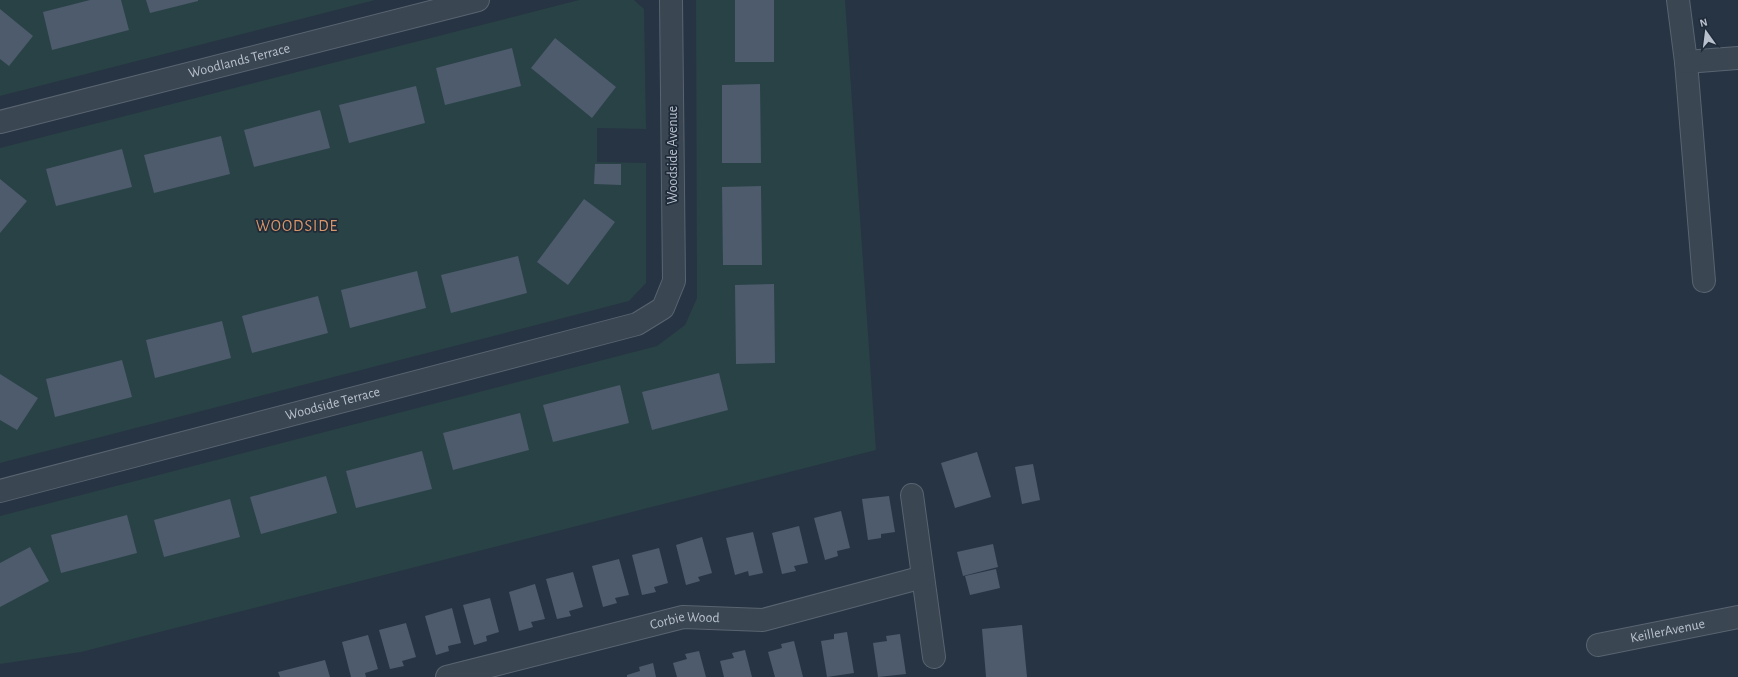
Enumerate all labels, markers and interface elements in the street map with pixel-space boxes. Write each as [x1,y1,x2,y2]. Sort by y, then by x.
north arrow [1686,12,1726,52]
text: N [1699,17,1709,29]
street label: Woodlands Terrace [187,41,292,81]
street label: Woodside Avenue [666,106,680,204]
district label: WOODSIDE [256,218,338,234]
street label: Woodside Terrace [284,385,382,423]
street label: Corbie Wood [649,610,720,632]
street label: KeillerAvenue [1629,617,1706,645]

